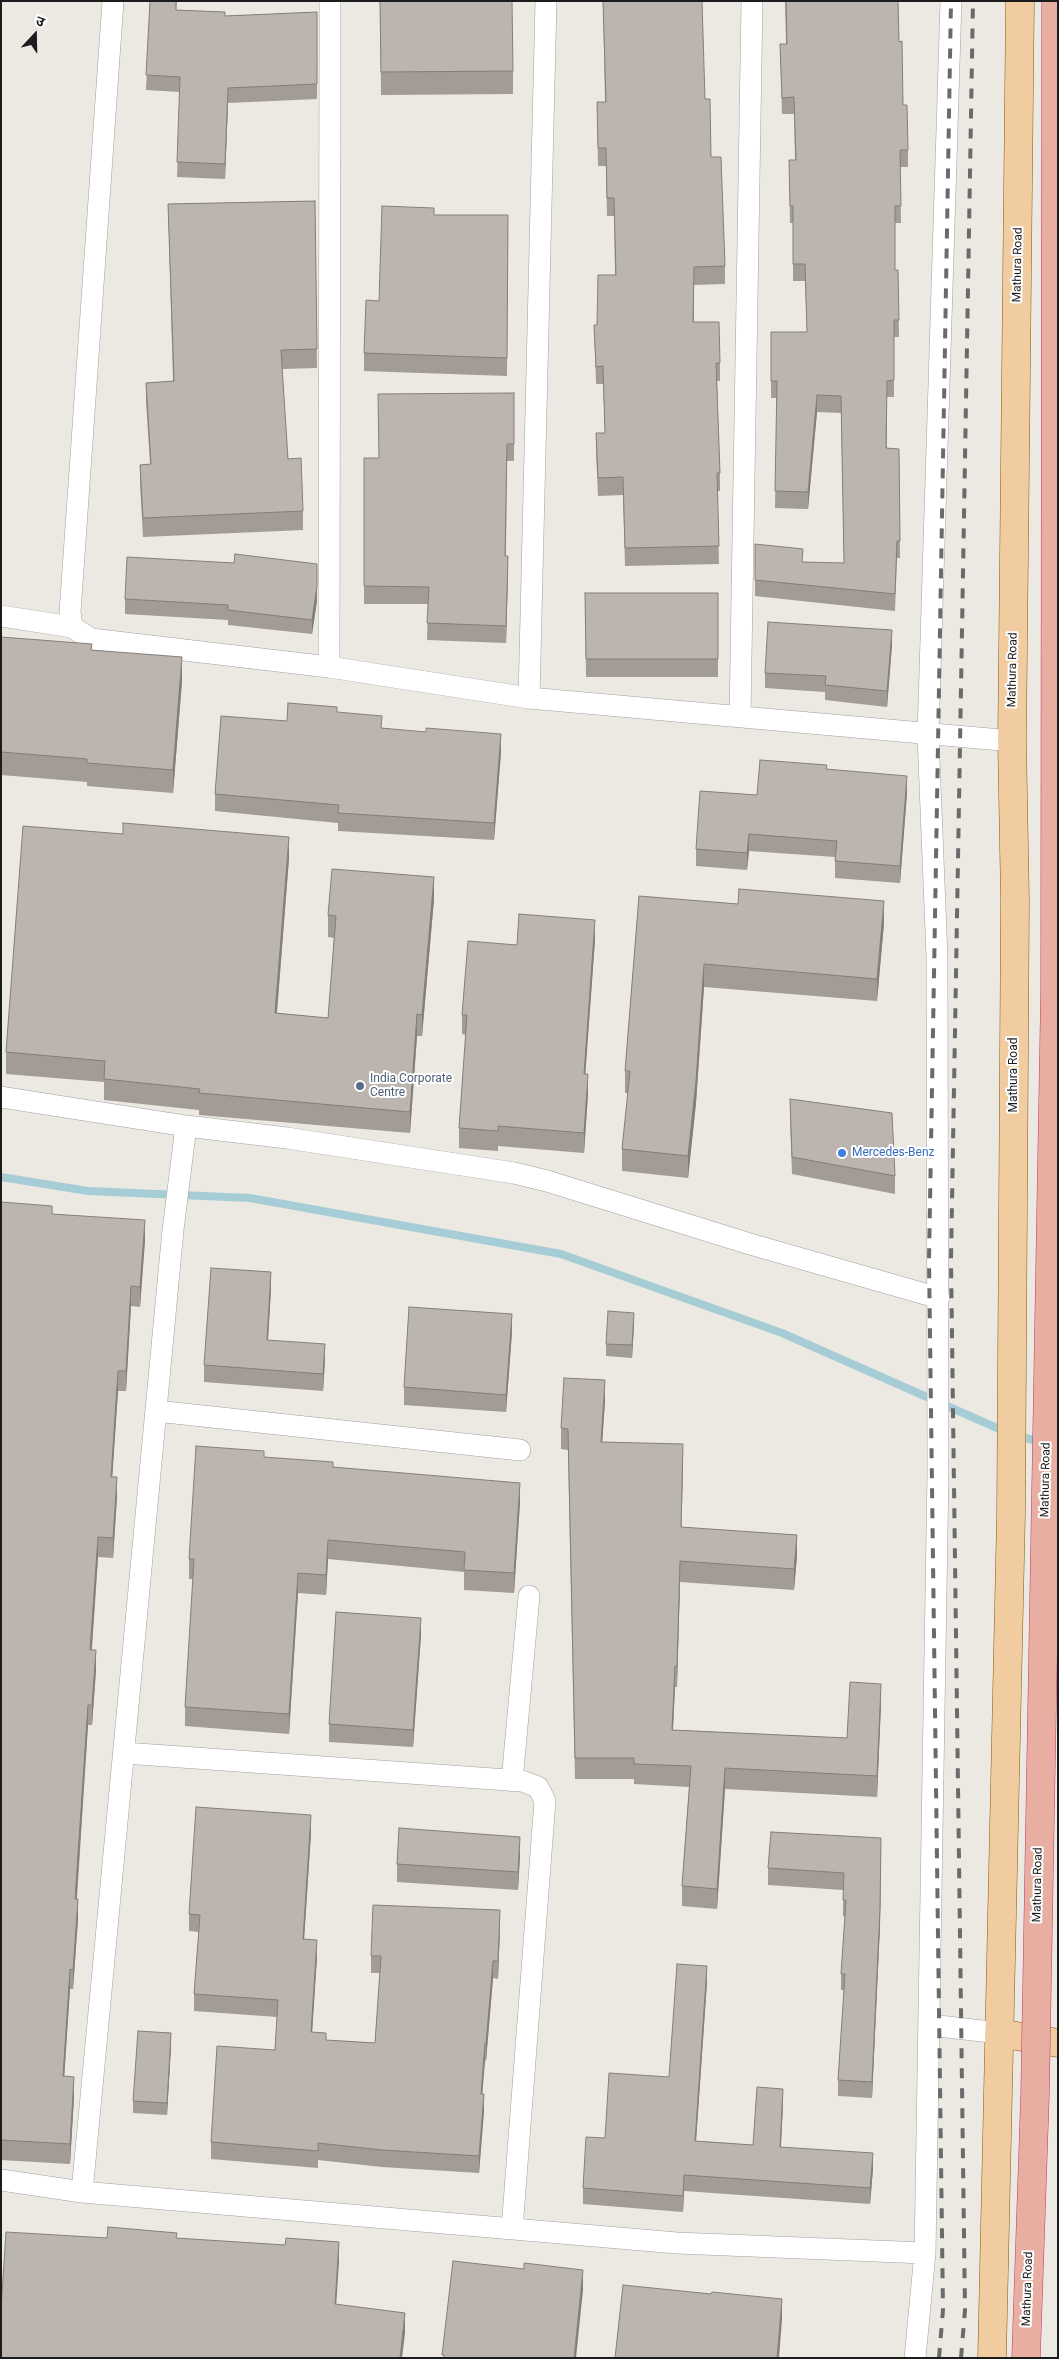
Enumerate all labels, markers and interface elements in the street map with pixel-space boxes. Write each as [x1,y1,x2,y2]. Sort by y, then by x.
north arrow [10,10,60,60]
text: उ [34,12,47,30]
street label: Mathura Road [1010,227,1026,303]
street label: Mathura Road [1005,632,1021,708]
street label: Mathura Road [1007,1037,1021,1113]
place label: India Corporate Centre [370,1072,452,1100]
marker: India Corporate Centre [354,1080,366,1092]
place label: Mercedes-Benz [852,1146,934,1160]
marker: Mercedes-Benz [836,1147,848,1159]
street label: Mathura Road [1038,1442,1054,1518]
street label: Mathura Road [1030,1847,1046,1923]
street label: Mathura Road [1019,2251,1037,2327]

